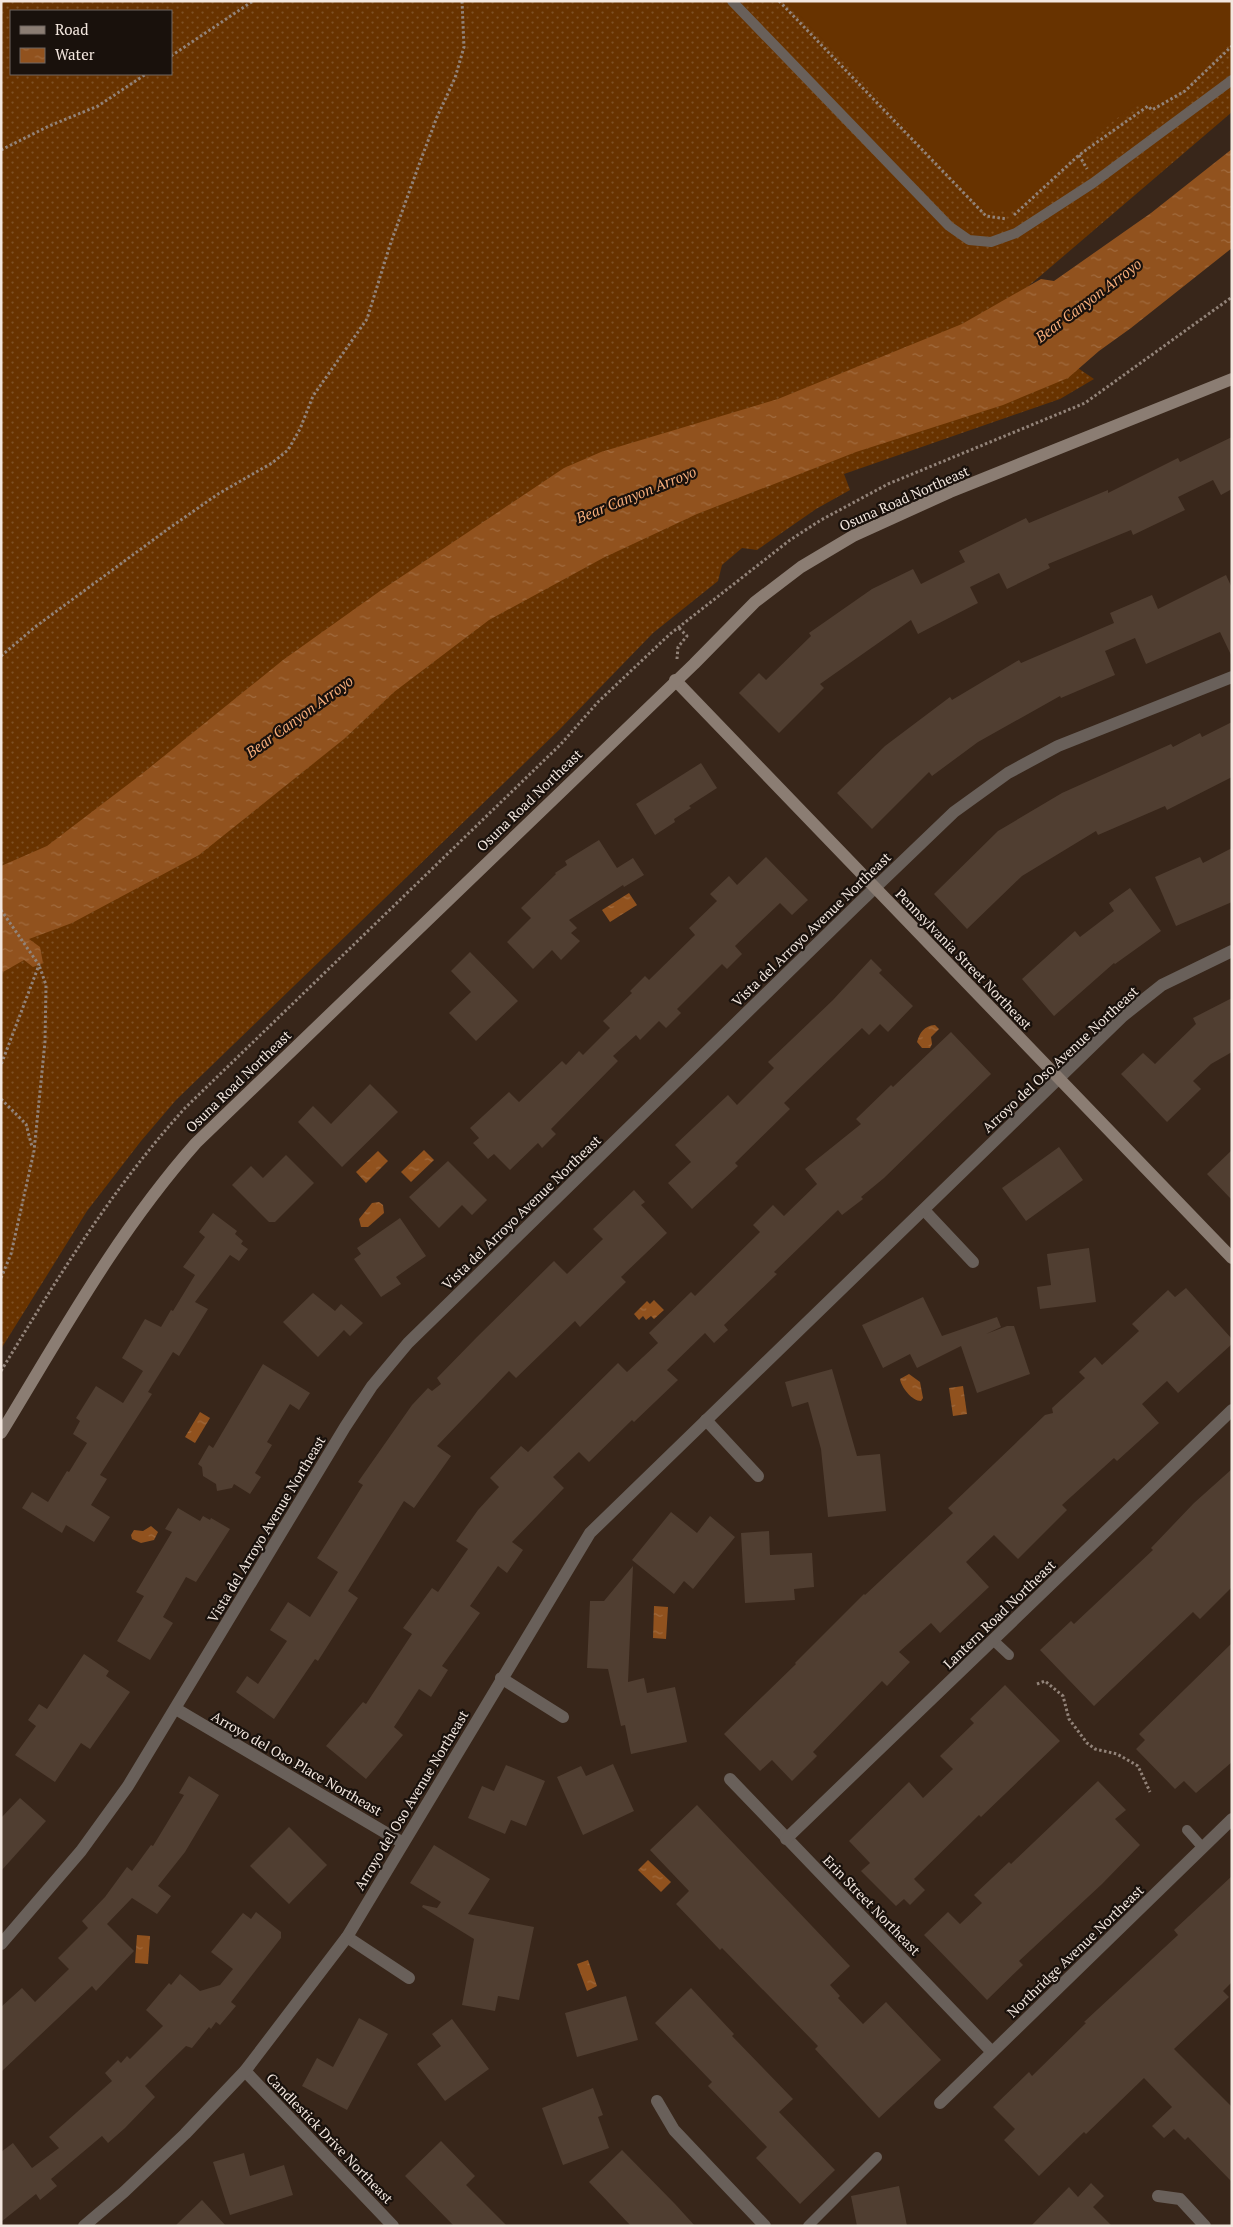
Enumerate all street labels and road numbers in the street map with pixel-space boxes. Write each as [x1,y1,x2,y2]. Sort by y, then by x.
street label: Osuna Road Northeast [836,461,973,535]
street label: Osuna Road Northeast [472,744,587,855]
street label: Vista del Arroyo Avenue Northeast [727,847,895,1010]
street label: Pennsylvania Street Northeast [892,884,1037,1034]
street label: Arroyo del Oso Avenue Northeast [978,981,1143,1136]
street label: Osuna Road Northeast [181,1025,296,1136]
street label: Vista del Arroyo Avenue Northeast [437,1130,605,1293]
street label: Vista del Arroyo Avenue Northeast [203,1431,330,1626]
street label: Lantern Road Northeast [939,1555,1060,1673]
street label: Arroyo del Oso Place Northeast [208,1706,387,1820]
street label: Arroyo del Oso Avenue Northeast [350,1706,473,1894]
street label: Erin Street Northeast [819,1851,925,1960]
street label: Northridge Avenue Northeast [1003,1880,1148,2021]
street label: Candlestick Drive Northeast [262,2068,398,2208]

